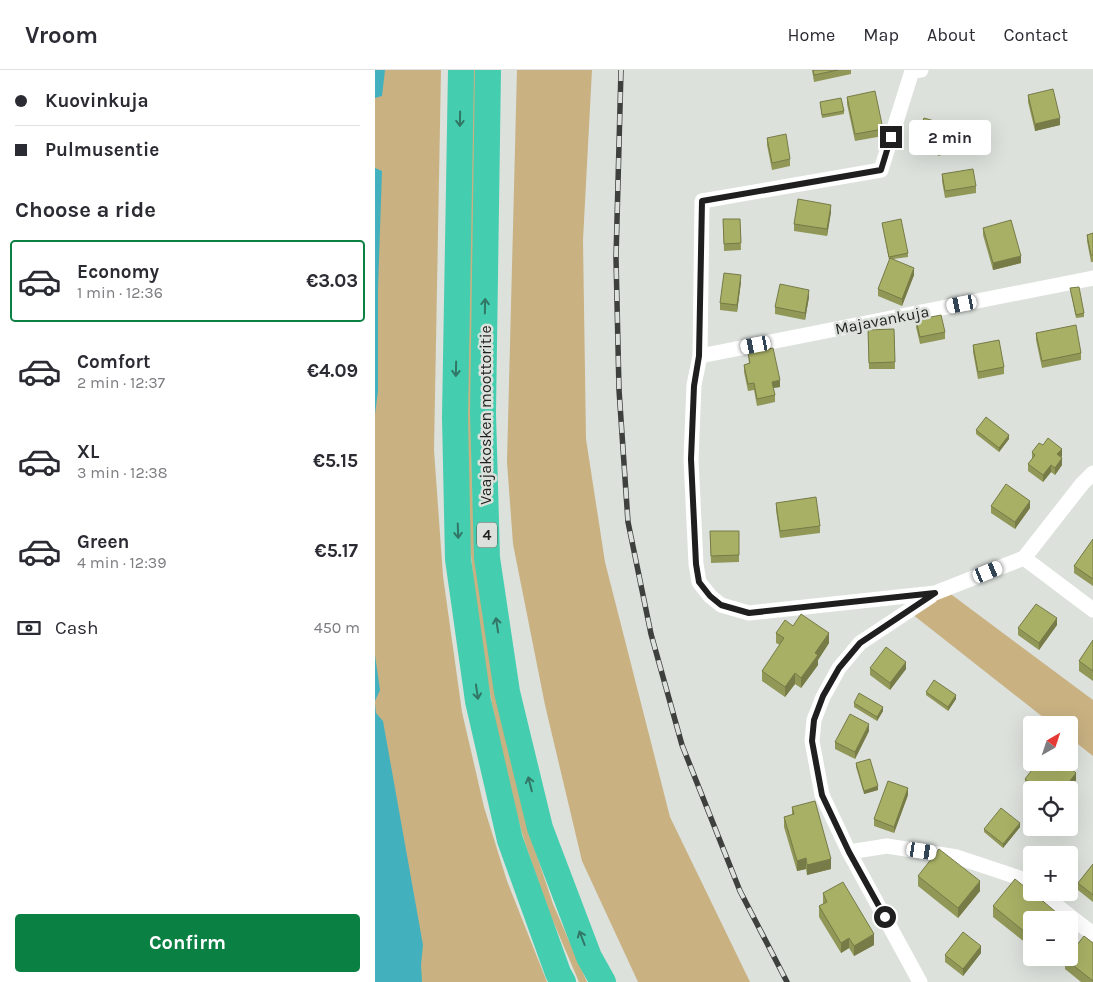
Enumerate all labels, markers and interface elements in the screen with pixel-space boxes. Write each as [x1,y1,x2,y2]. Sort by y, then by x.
text: Vroom [25,21,98,49]
text: Home [787,24,835,46]
text: Map [863,24,899,46]
text: About [927,24,976,46]
text: Contact [1004,24,1068,46]
text: Kuovinkuja [45,90,149,112]
one-way arrow [455,110,465,126]
callout: 2 min [909,120,991,154]
route end [880,126,902,148]
text: 2 min [928,128,972,147]
text: Pulmusentie [45,139,159,161]
text: Choose a ride [15,197,156,223]
icon: car [17,259,62,304]
text: Economy [77,261,159,283]
text: €3.03 [306,270,358,292]
text: 1 min · 12:36 [77,283,163,302]
car [945,294,978,314]
one-way arrow [480,298,490,314]
street label: Majavankuja [833,302,931,338]
street label: Vaajakosken moottoritie [476,325,495,505]
car [739,335,772,355]
icon: car [17,349,62,394]
text: Comfort [77,351,151,373]
text: €4.09 [307,360,358,382]
one-way arrow [451,360,460,376]
text: 2 min · 12:37 [77,373,165,392]
icon: car [17,439,62,484]
text: XL [77,441,99,463]
text: €5.15 [313,450,358,472]
text: 3 min · 12:38 [77,463,168,482]
road number: 4 [477,522,497,548]
one-way arrow [453,523,462,539]
icon: car [17,529,62,574]
text: Green [77,531,129,553]
text: €5.17 [315,540,358,562]
text: 4 min · 12:39 [77,553,167,572]
car [971,559,1004,585]
icon: cash [15,614,43,642]
text: Cash [55,617,99,639]
text: 450 m [314,618,360,637]
one-way arrow [492,618,502,634]
one-way arrow [472,684,482,700]
north arrow [1023,716,1077,771]
map controls [1023,716,1078,966]
one-way arrow [525,777,534,793]
button: locate [1023,781,1078,836]
car [906,841,937,861]
button: + [1023,846,1078,901]
route start [874,906,896,928]
button: − [1023,911,1078,966]
button: Confirm [15,914,360,972]
one-way arrow [577,931,586,946]

